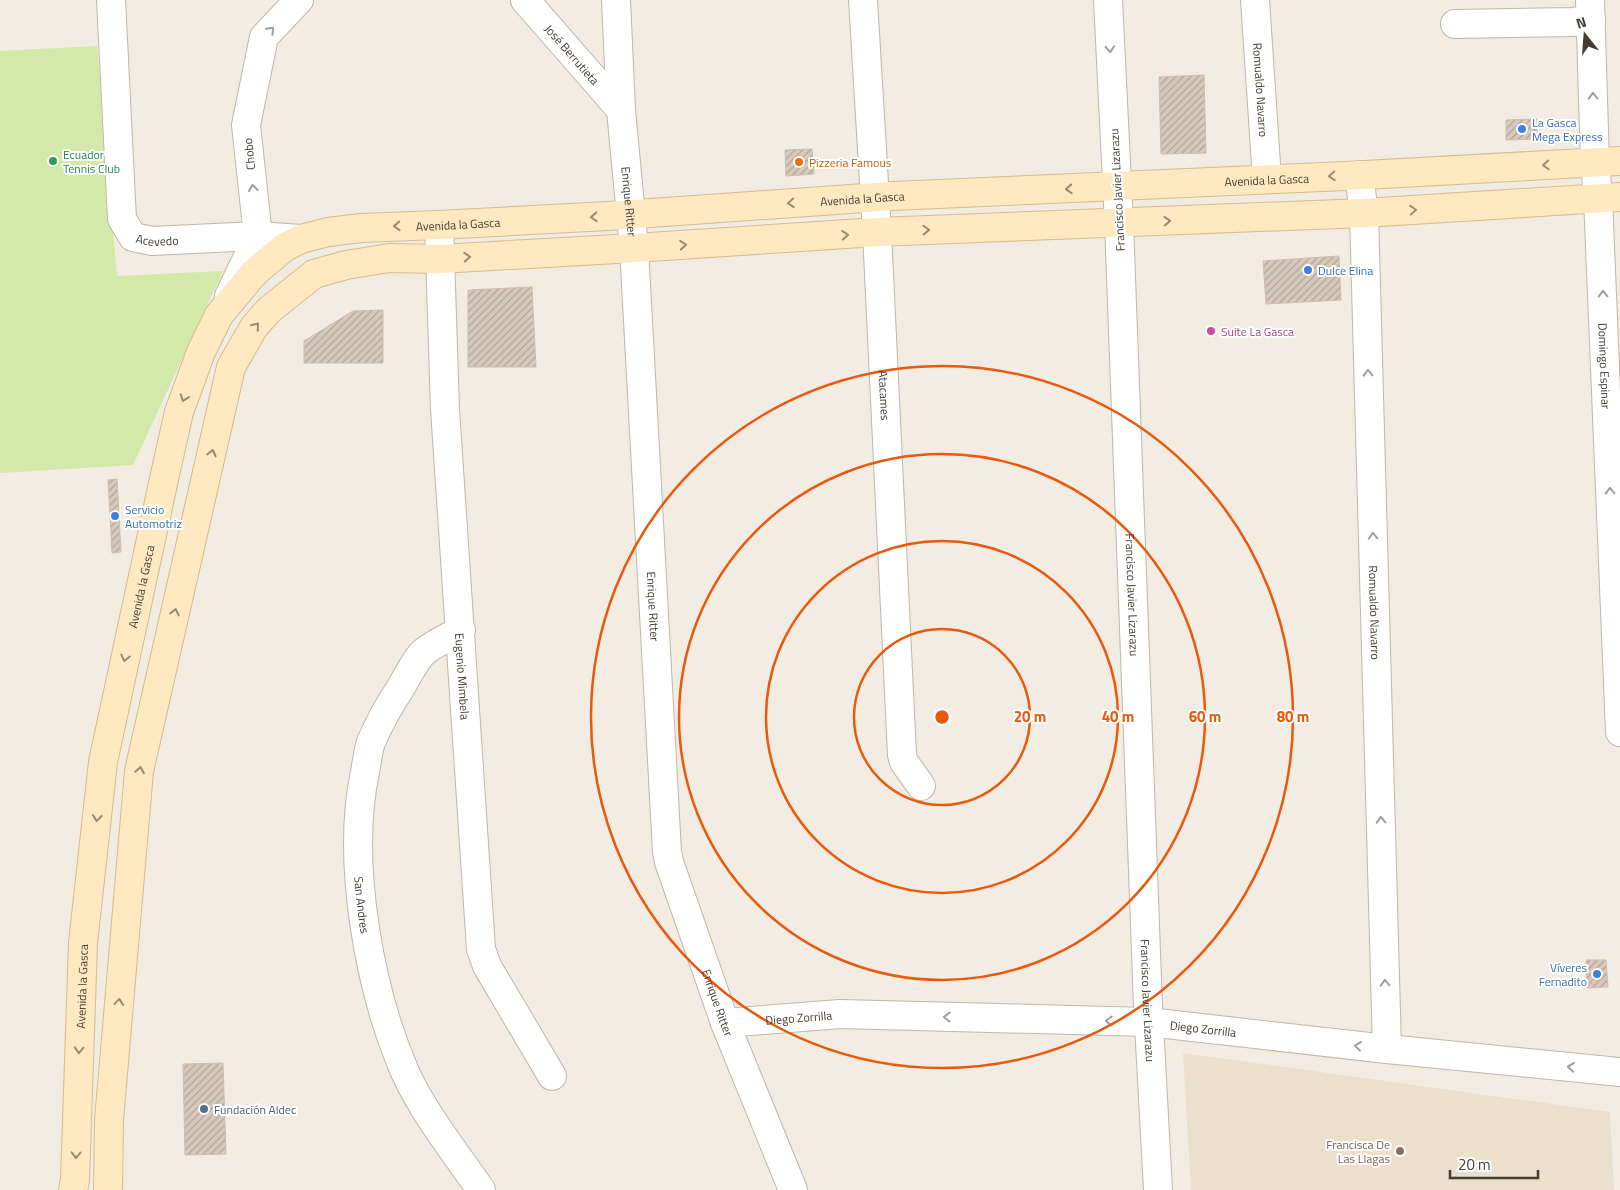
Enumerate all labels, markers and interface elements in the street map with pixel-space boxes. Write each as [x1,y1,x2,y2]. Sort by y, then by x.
north arrow [1560,10,1610,60]
text: N [1573,11,1589,34]
street label: José Berrutieta [540,20,604,89]
one-way arrow [265,27,274,36]
street label: Romualdo Navarro [1248,42,1274,138]
one-way arrow [1105,45,1116,53]
one-way arrow [1588,92,1598,100]
place label: La Gasca Mega Express [1532,113,1603,146]
marker: La Gasca Mega Express [1516,123,1528,135]
street label: Francisco Javier Lizarazu [1104,128,1130,252]
street label: Chobo [238,137,260,171]
place label: Ecuador Tennis Club [63,145,120,178]
place label: Pizzeria Famous [809,153,892,172]
marker: Ecuador Tennis Club [47,155,59,167]
marker: Pizzeria Famous [793,156,805,168]
one-way arrow [1542,160,1550,171]
street label: Enrique Ritter [617,166,642,237]
street label: Avenida la Gasca [1224,168,1309,191]
one-way arrow [1327,171,1335,182]
one-way arrow [247,183,258,191]
one-way arrow [1065,183,1073,194]
street label: Avenida la Gasca [819,186,905,211]
one-way arrow [787,198,795,209]
one-way arrow [1409,205,1417,216]
one-way arrow [590,211,598,222]
street label: Avenida la Gasca [416,212,501,235]
one-way arrow [1164,216,1172,226]
one-way arrow [392,221,400,231]
one-way arrow [922,225,930,236]
street label: Acevedo [134,228,179,251]
one-way arrow [841,229,849,240]
one-way arrow [679,240,687,251]
one-way arrow [463,251,471,262]
place label: Dulce Elina [1318,261,1373,280]
marker: Dulce Elina [1302,264,1314,276]
one-way arrow [1597,289,1608,297]
one-way arrow [250,322,259,331]
place label: Suite La Gasca [1221,322,1294,341]
street label: Domingo Espinar [1594,322,1616,409]
marker: Suite La Gasca [1205,325,1217,337]
one-way arrow [1363,369,1373,376]
street label: Atacames [874,370,896,421]
one-way arrow [180,393,190,401]
one-way arrow [206,449,217,458]
one-way arrow [1605,487,1616,495]
place label: Servicio Automotriz [125,500,182,533]
marker: Servicio Automotriz [109,510,121,522]
one-way arrow [1368,531,1378,539]
street label: Francisco Javier Lizarazu [1121,533,1145,657]
street label: Avenida la Gasca [123,543,159,630]
street label: Romualdo Navarro [1364,565,1386,660]
street label: Enrique Ritter [642,571,665,642]
one-way arrow [169,607,180,616]
street label: Eugenio Mimbela [450,632,475,720]
one-way arrow [121,654,131,663]
text: 20 m [1014,705,1046,728]
text: 40 m [1102,705,1134,728]
text: 60 m [1189,705,1221,728]
text: 80 m [1277,705,1309,728]
centre of rings [933,708,951,726]
one-way arrow [134,766,144,775]
one-way arrow [92,815,103,823]
one-way arrow [1376,816,1386,824]
street label: San Andres [350,876,375,935]
street label: Francisco Javier Lizarazu [1136,939,1161,1062]
street label: Avenida la Gasca [71,944,92,1029]
place label: Víveres Fernadito [1539,958,1587,991]
street label: Enrique Ritter [697,966,739,1039]
marker: Víveres Fernadito [1591,968,1603,980]
one-way arrow [1380,979,1391,987]
one-way arrow [114,997,125,1005]
street label: Diego Zorrilla [765,1005,833,1029]
one-way arrow [942,1011,950,1022]
one-way arrow [1105,1015,1113,1026]
street label: Diego Zorrilla [1169,1015,1237,1041]
one-way arrow [1353,1041,1361,1052]
one-way arrow [74,1046,84,1054]
one-way arrow [1567,1062,1575,1073]
place label: Fundación Aldec [214,1100,296,1119]
marker: Fundación Aldec [198,1103,210,1115]
place label: Francisca De Las Llagas [1326,1135,1390,1168]
marker: Francisca De Las Llagas [1394,1145,1406,1157]
scale bar [1450,1148,1538,1180]
one-way arrow [70,1151,81,1159]
text: 20 m [1458,1153,1491,1176]

